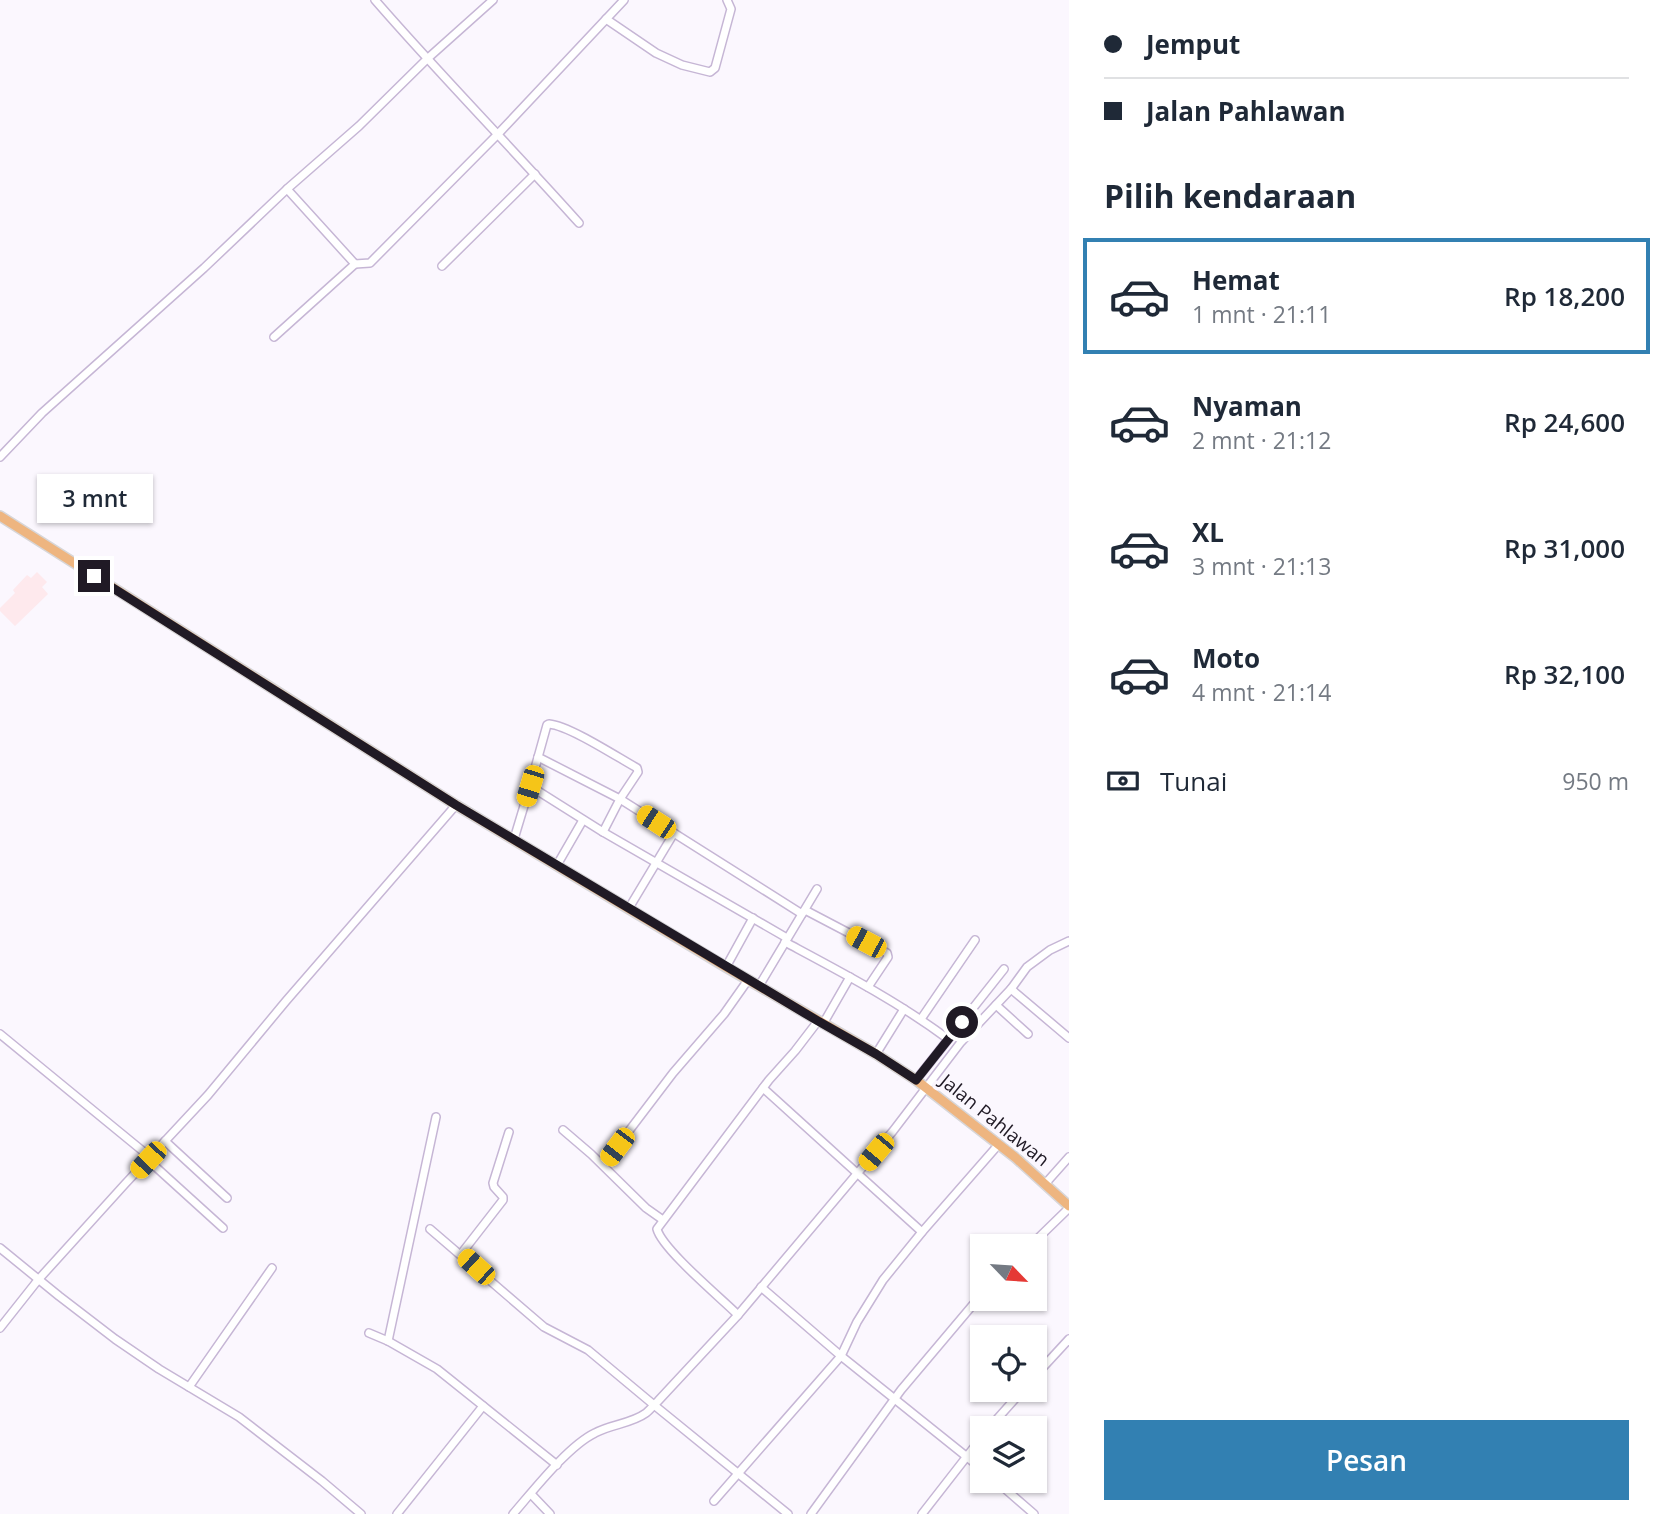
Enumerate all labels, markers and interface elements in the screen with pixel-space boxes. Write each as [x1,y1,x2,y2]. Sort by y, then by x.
text: Jemput [1146,26,1240,62]
text: Jalan Pahlawan [1146,93,1346,129]
text: Pilih kendaraan [1104,174,1356,217]
text: Hemat [1192,262,1280,298]
icon: car [1108,265,1171,328]
text: Rp 18,200 [1504,278,1625,314]
text: 1 mnt · 21:11 [1192,298,1331,330]
text: Nyaman [1192,388,1302,424]
icon: car [1108,391,1171,454]
text: Rp 24,600 [1504,404,1625,440]
text: 2 mnt · 21:12 [1192,424,1331,456]
callout: 3 mnt [36,475,152,524]
text: 3 mnt [63,482,127,514]
text: XL [1192,514,1224,550]
icon: car [1108,517,1171,580]
text: Rp 31,000 [1504,530,1625,566]
text: 3 mnt · 21:13 [1192,550,1331,582]
route end [78,560,110,592]
text: Moto [1192,640,1260,676]
icon: car [1108,643,1171,706]
text: Rp 32,100 [1504,656,1625,692]
text: 4 mnt · 21:14 [1192,676,1331,708]
icon: cash [1104,762,1142,800]
car [514,763,547,809]
text: Tunai [1160,763,1227,799]
text: 950 m [1562,765,1629,797]
car [633,802,680,842]
car [843,923,890,961]
route start [946,1006,978,1038]
street label: Jalan Pahlawan [933,1067,1055,1172]
car [596,1124,639,1170]
car [855,1129,898,1175]
car [126,1137,171,1183]
north arrow [970,1234,1046,1311]
map controls [970,1234,1047,1493]
car [454,1245,499,1289]
button: locate [970,1325,1047,1402]
button: layers [970,1416,1047,1493]
button: Pesan [1104,1420,1629,1500]

